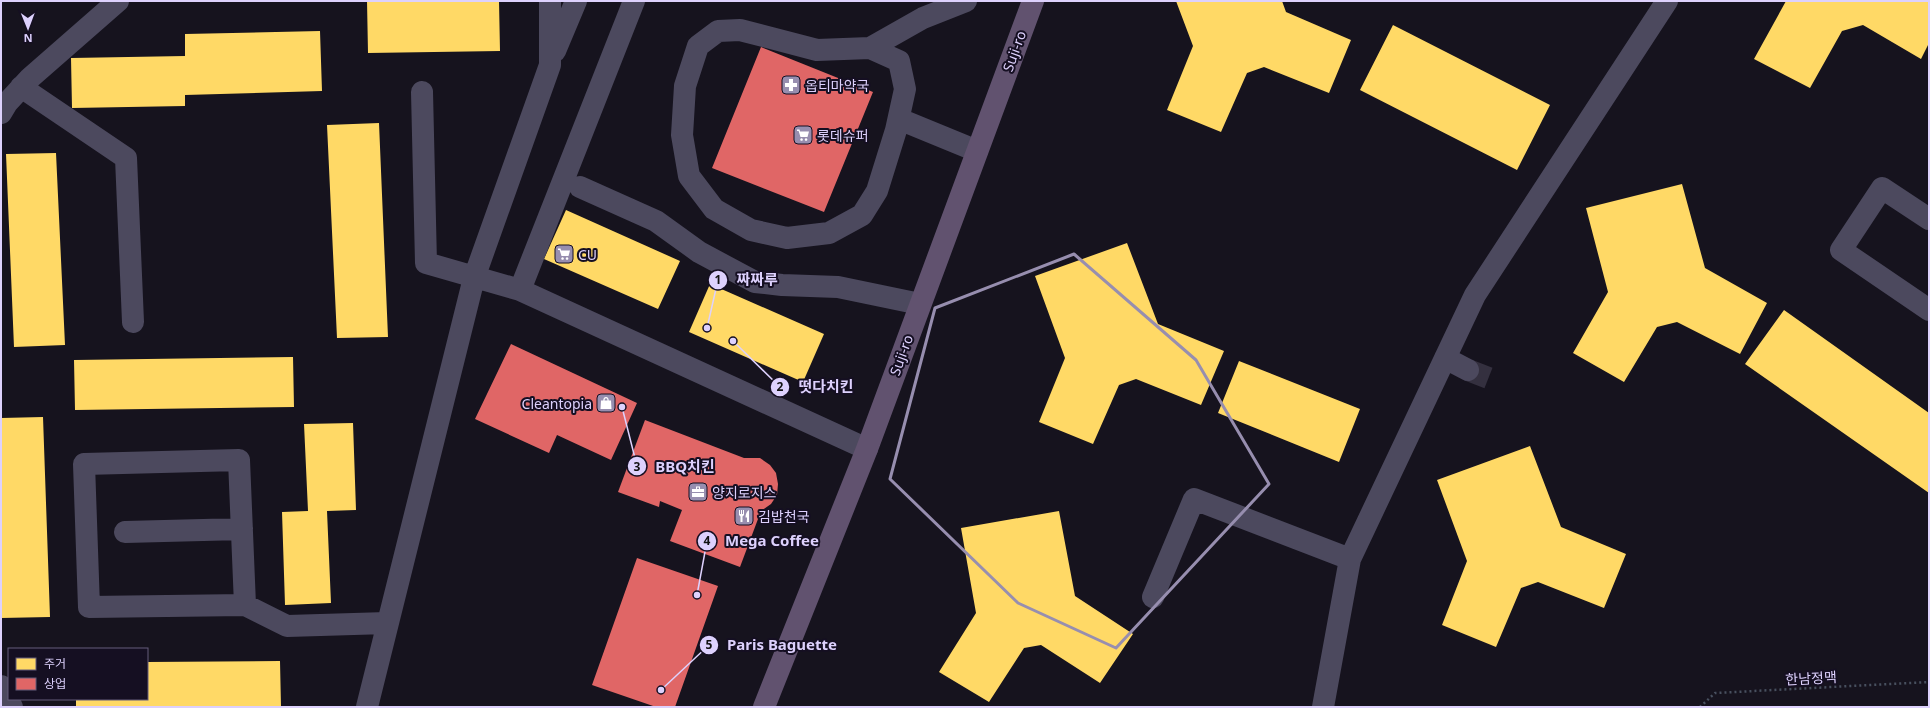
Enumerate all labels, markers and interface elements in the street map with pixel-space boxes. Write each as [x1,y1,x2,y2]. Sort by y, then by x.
north arrow [8,8,48,48]
street label: Suji-ro [998,28,1030,74]
text: N [24,31,33,46]
pharmacy icon: 옵티마약국 [780,74,802,96]
place label: 옵티마약국 [805,76,870,95]
supermarket icon: 롯데슈퍼 [792,124,814,146]
place label: 롯데슈퍼 [817,126,869,145]
supermarket icon: CU [553,243,575,265]
place label: CU [578,245,597,264]
callout: 짜짜루 [708,266,785,293]
text: 짜짜루 [736,269,778,289]
text: 1 [715,271,721,288]
street label: Suji-ro [885,332,917,378]
callout: 떳다치킨 [770,373,861,400]
text: 떳다치킨 [798,376,854,396]
text: 2 [777,378,784,395]
shop icon: Cleantopia [595,392,617,414]
place label: Cleantopia [522,394,592,413]
callout: BBQ치킨 [627,453,722,480]
text: BBQ치킨 [655,456,715,476]
text: 3 [634,458,641,475]
office icon: 양지로지스 [687,481,709,503]
place label: 양지로지스 [712,483,777,502]
restaurant icon: 김밥천국 [733,505,755,527]
place label: 김밥천국 [758,507,810,526]
callout: Mega Coffee [697,527,827,554]
text: Mega Coffee [725,530,819,550]
text: 4 [704,532,711,549]
callout: Paris Baguette [699,632,845,659]
text: Paris Baguette [727,634,837,654]
text: 5 [706,636,713,653]
legend [8,648,148,700]
text: 주거 [44,655,66,672]
street label: 한남정맥 [1785,667,1837,689]
text: 상업 [44,675,66,692]

